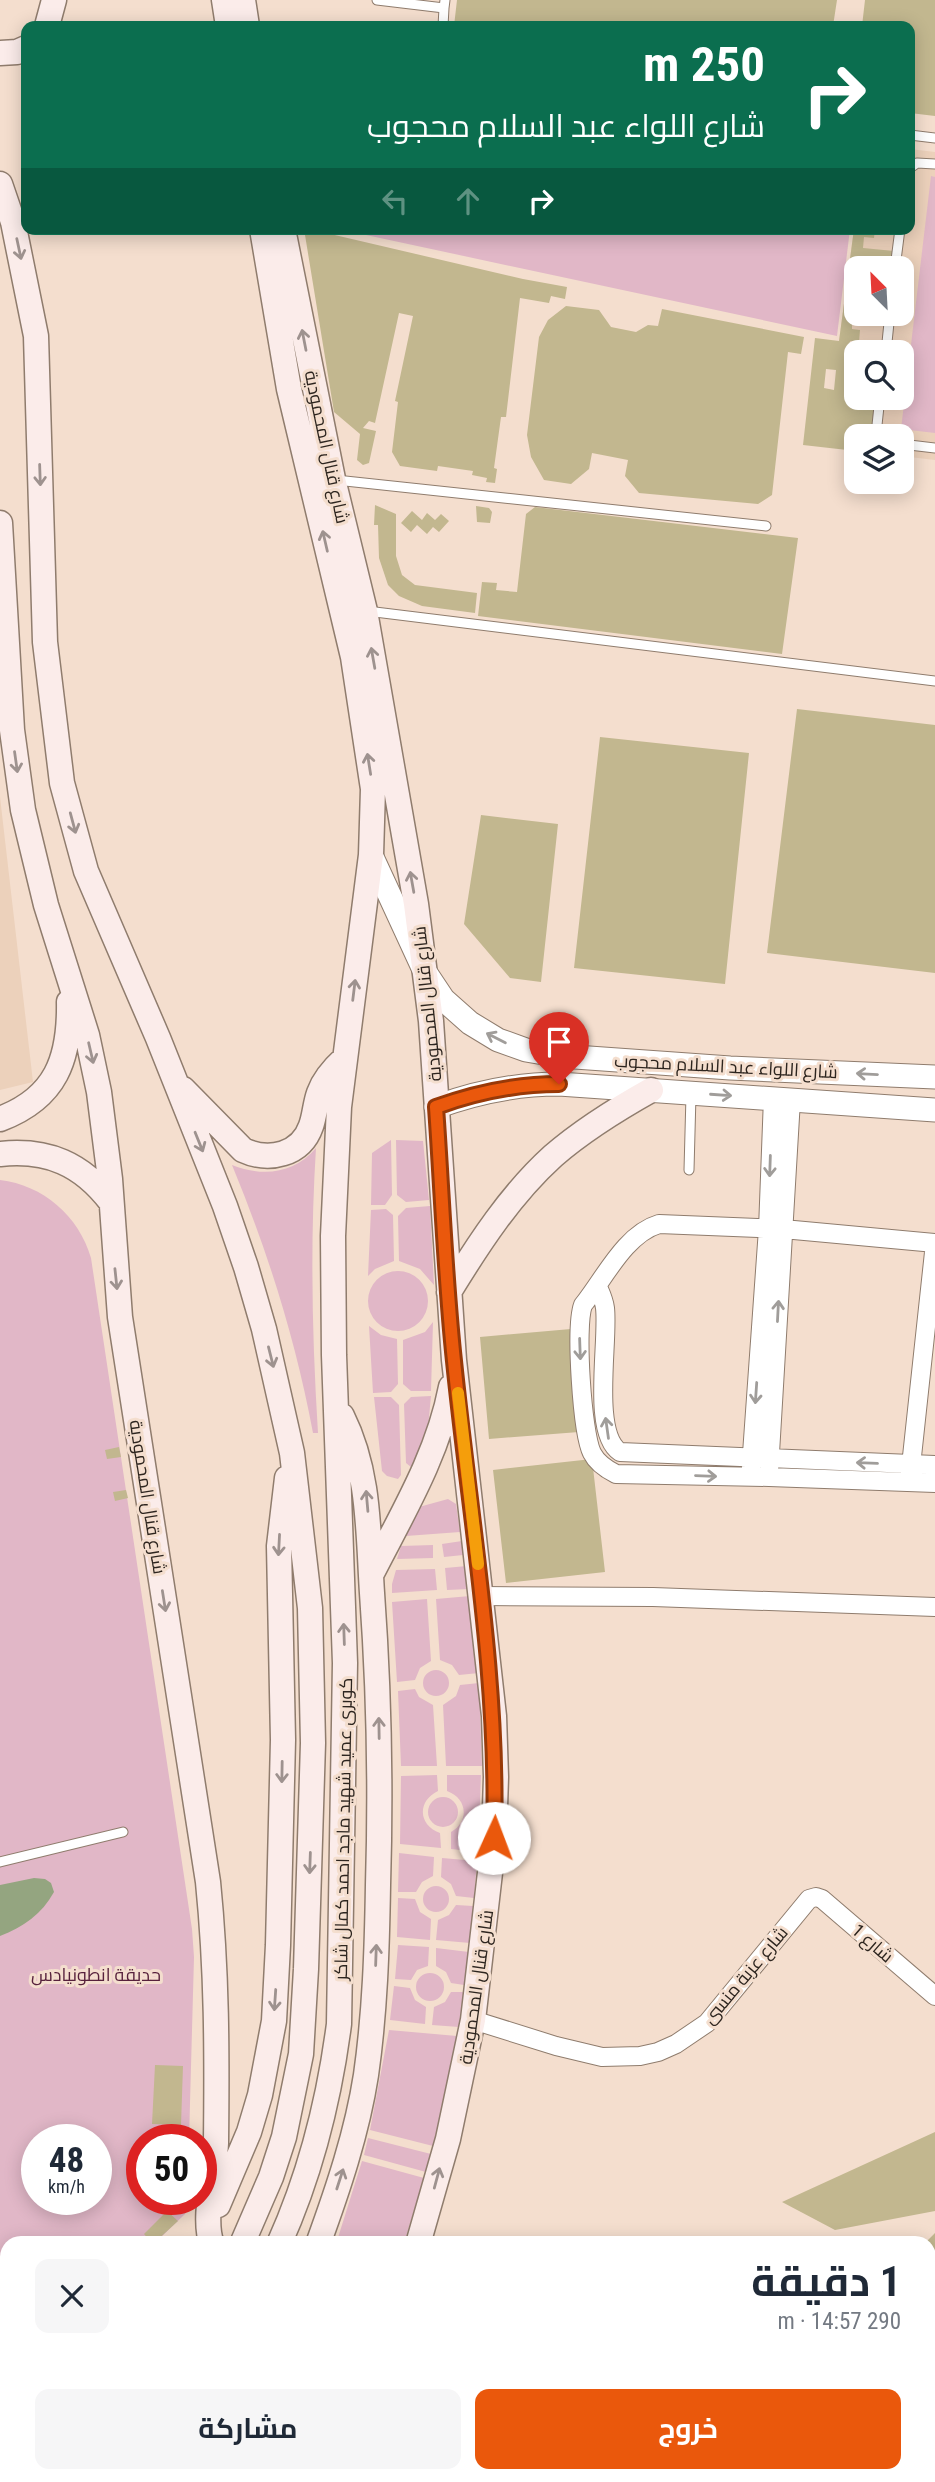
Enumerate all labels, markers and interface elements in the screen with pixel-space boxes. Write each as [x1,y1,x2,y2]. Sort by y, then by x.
text: 250 m [643,36,765,93]
icon: right [789,49,880,140]
text: شارع اللواء عبد السلام محجوب [367,107,765,145]
icon: left [376,182,414,220]
icon: ahead [449,182,487,220]
icon: right [522,182,560,220]
one-way arrow [12,237,26,260]
north arrow [844,256,914,326]
map controls [844,256,914,494]
one-way arrow [297,329,310,352]
button: search [844,340,914,410]
street label: شارع قنال المحمودية [299,369,353,526]
button: layers [844,424,914,494]
one-way arrow [33,463,47,486]
one-way arrow [318,530,331,553]
one-way arrow [366,647,379,670]
one-way arrow [10,750,23,773]
one-way arrow [362,753,375,776]
one-way arrow [67,811,80,833]
one-way arrow [405,871,418,894]
street label: شارع قنال المحمودية [408,925,448,1083]
one-way arrow [347,979,360,1002]
pin [529,1012,589,1084]
icon: arrive [540,1023,578,1061]
one-way arrow [486,1030,507,1044]
one-way arrow [84,1041,98,1064]
street label: شارع اللواء عبد السلام محجوب [614,1050,838,1084]
one-way arrow [856,1067,879,1080]
one-way arrow [710,1089,732,1102]
one-way arrow [193,1130,206,1152]
one-way arrow [764,1155,777,1178]
one-way arrow [110,1267,123,1290]
one-way arrow [772,1300,785,1322]
one-way arrow [573,1338,586,1361]
one-way arrow [265,1345,278,1368]
one-way arrow [749,1382,762,1404]
one-way arrow [600,1417,613,1440]
street label: شارع قنال المحمودية [123,1418,171,1576]
one-way arrow [856,1456,879,1469]
one-way arrow [694,1470,717,1483]
one-way arrow [360,1490,373,1513]
one-way arrow [273,1533,286,1556]
one-way arrow [158,1589,171,1612]
one-way arrow [338,1623,351,1646]
street label: كوبرى عميد شهيد ماجد احمد كمال شاكر [330,1677,357,1982]
one-way arrow [372,1717,385,1740]
one-way arrow [275,1761,289,1784]
position arrow [457,1801,531,1875]
one-way arrow [303,1852,316,1875]
street label: شارع قنال المحمودية [455,1908,499,2066]
street label: شارع 1 [847,1919,898,1968]
street label: شارع عزبة منسى [698,1922,793,2029]
one-way arrow [370,1944,383,1967]
park label: حديقة انطونيادس [31,1964,161,1986]
one-way arrow [269,1988,282,2011]
speed limit sign: 50 [126,2124,217,2215]
text: 48 [49,2140,84,2181]
one-way arrow [432,2167,445,2189]
one-way arrow [334,2168,347,2190]
text: km/h [48,2176,85,2197]
text: 1 دقيقة [751,2257,901,2306]
button: close [35,2259,109,2333]
text: 290 m · 14:57 [777,2308,901,2335]
button: مشاركة [35,2389,461,2469]
button: خروج [475,2389,901,2469]

